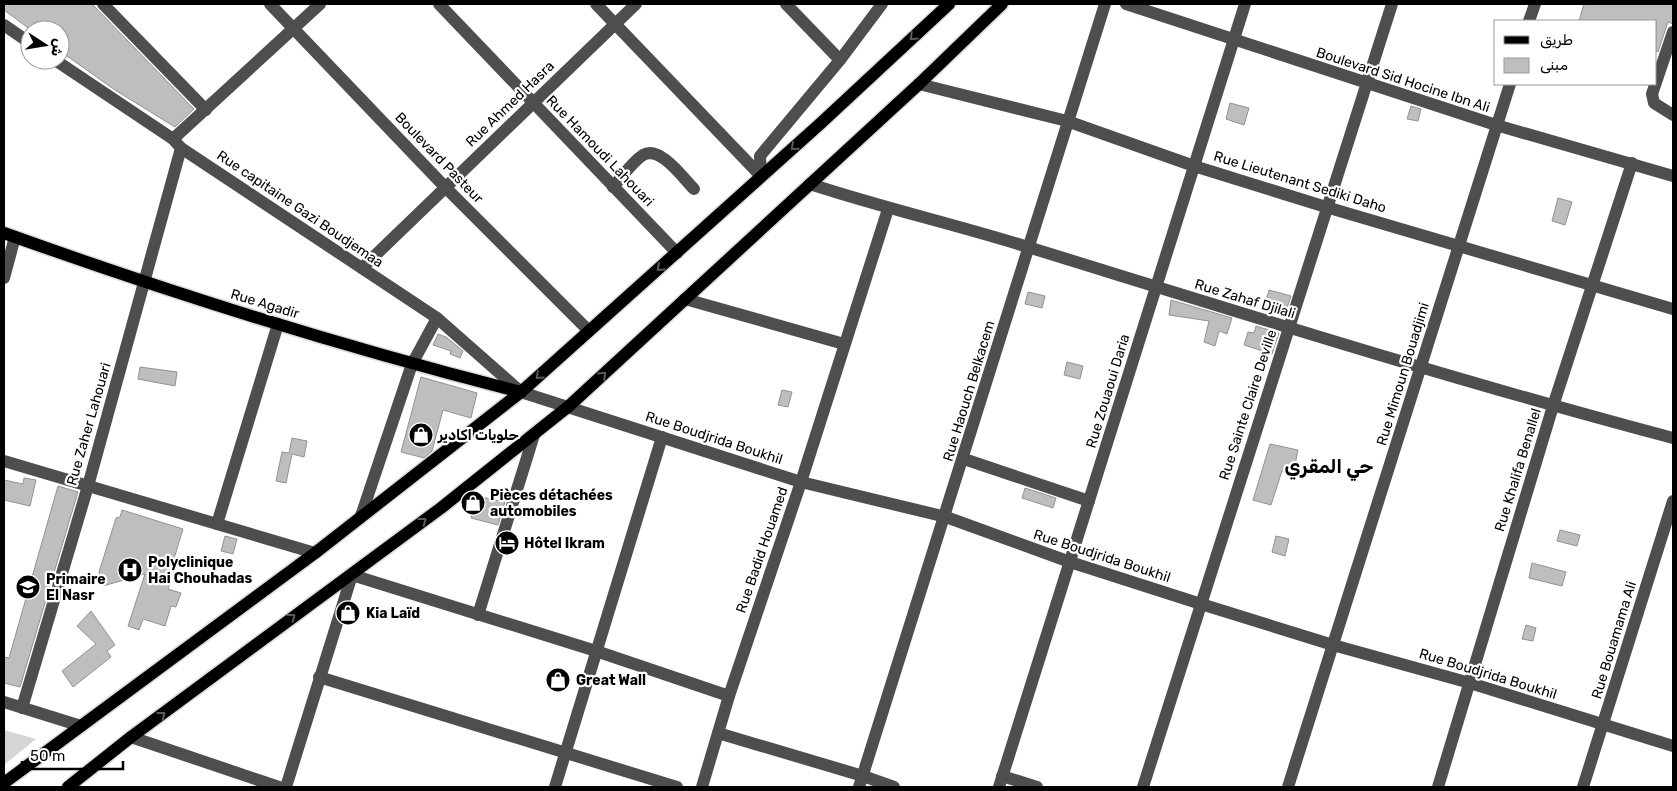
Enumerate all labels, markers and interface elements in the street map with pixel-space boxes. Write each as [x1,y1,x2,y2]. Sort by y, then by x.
north arrow [20,20,70,70]
legend [1494,20,1657,85]
one-way arrow [910,31,919,40]
text: طريق [1540,31,1573,49]
text: ش [47,37,67,58]
street label: Boulevard Sid Hocine Ibn Ali [1314,44,1492,116]
text: مبنى [1540,56,1568,74]
street label: Rue Ahmed Hasra [462,58,558,150]
street label: Rue Hamoudi Lahouari [543,92,657,210]
street label: Boulevard Pasteur [391,109,487,207]
one-way arrow [790,141,799,150]
street label: Rue capitaine Gazi Boudjemaa [214,147,386,271]
street label: Rue Lieutenant Sediki Daho [1212,148,1388,216]
one-way arrow [657,262,666,270]
street label: Rue Zahaf Djilali [1193,276,1297,322]
street label: Rue Agadir [229,286,302,323]
street label: Rue Mimoun Bouadjimi [1373,300,1433,448]
street label: Rue Haouch Belkacem [940,319,998,463]
street label: Rue Sainte Claire Deville [1216,328,1280,482]
street label: Rue Zouaoui Daria [1083,332,1133,450]
street label: Rue Zaher Lahouari [63,361,115,487]
one-way arrow [535,370,544,379]
one-way arrow [598,372,607,381]
street label: Rue Khalifa Benallel [1491,406,1545,534]
street label: Rue Boudjrida Boukhil [643,408,785,468]
shop icon: حلويات اكادير [408,422,434,448]
place label: حلويات اكادير [437,427,519,444]
district label: حي المقري [1284,455,1374,481]
street label: Rue Badid Houamed [732,485,792,615]
place label: Pièces détachées automobiles [490,487,613,520]
shop icon: Pièces détachées automobiles [460,490,486,516]
one-way arrow [417,518,427,527]
street label: Rue Boudjrida Boukhil [1031,526,1173,586]
hotel icon: Hôtel Ikram [494,530,520,556]
place label: Hôtel Ikram [524,535,605,552]
place label: Polyclinique Hai Chouhadas [148,554,253,587]
hospital icon: Polyclinique Hai Chouhadas [117,557,143,583]
place label: Primaire El Nasr [46,571,106,604]
school or university icon: Primaire El Nasr [15,574,41,600]
street label: Rue Bouamama Ali [1588,579,1640,701]
shop icon: Kia Laïd [335,600,361,626]
place label: Kia Laïd [366,605,420,622]
one-way arrow [286,615,295,623]
street label: Rue Boudjrida Boukhil [1417,645,1559,703]
shop icon: Great Wall [545,667,571,693]
place label: Great Wall [576,672,646,689]
one-way arrow [156,712,165,720]
scale bar [22,738,124,770]
text: 50 m [30,747,65,765]

